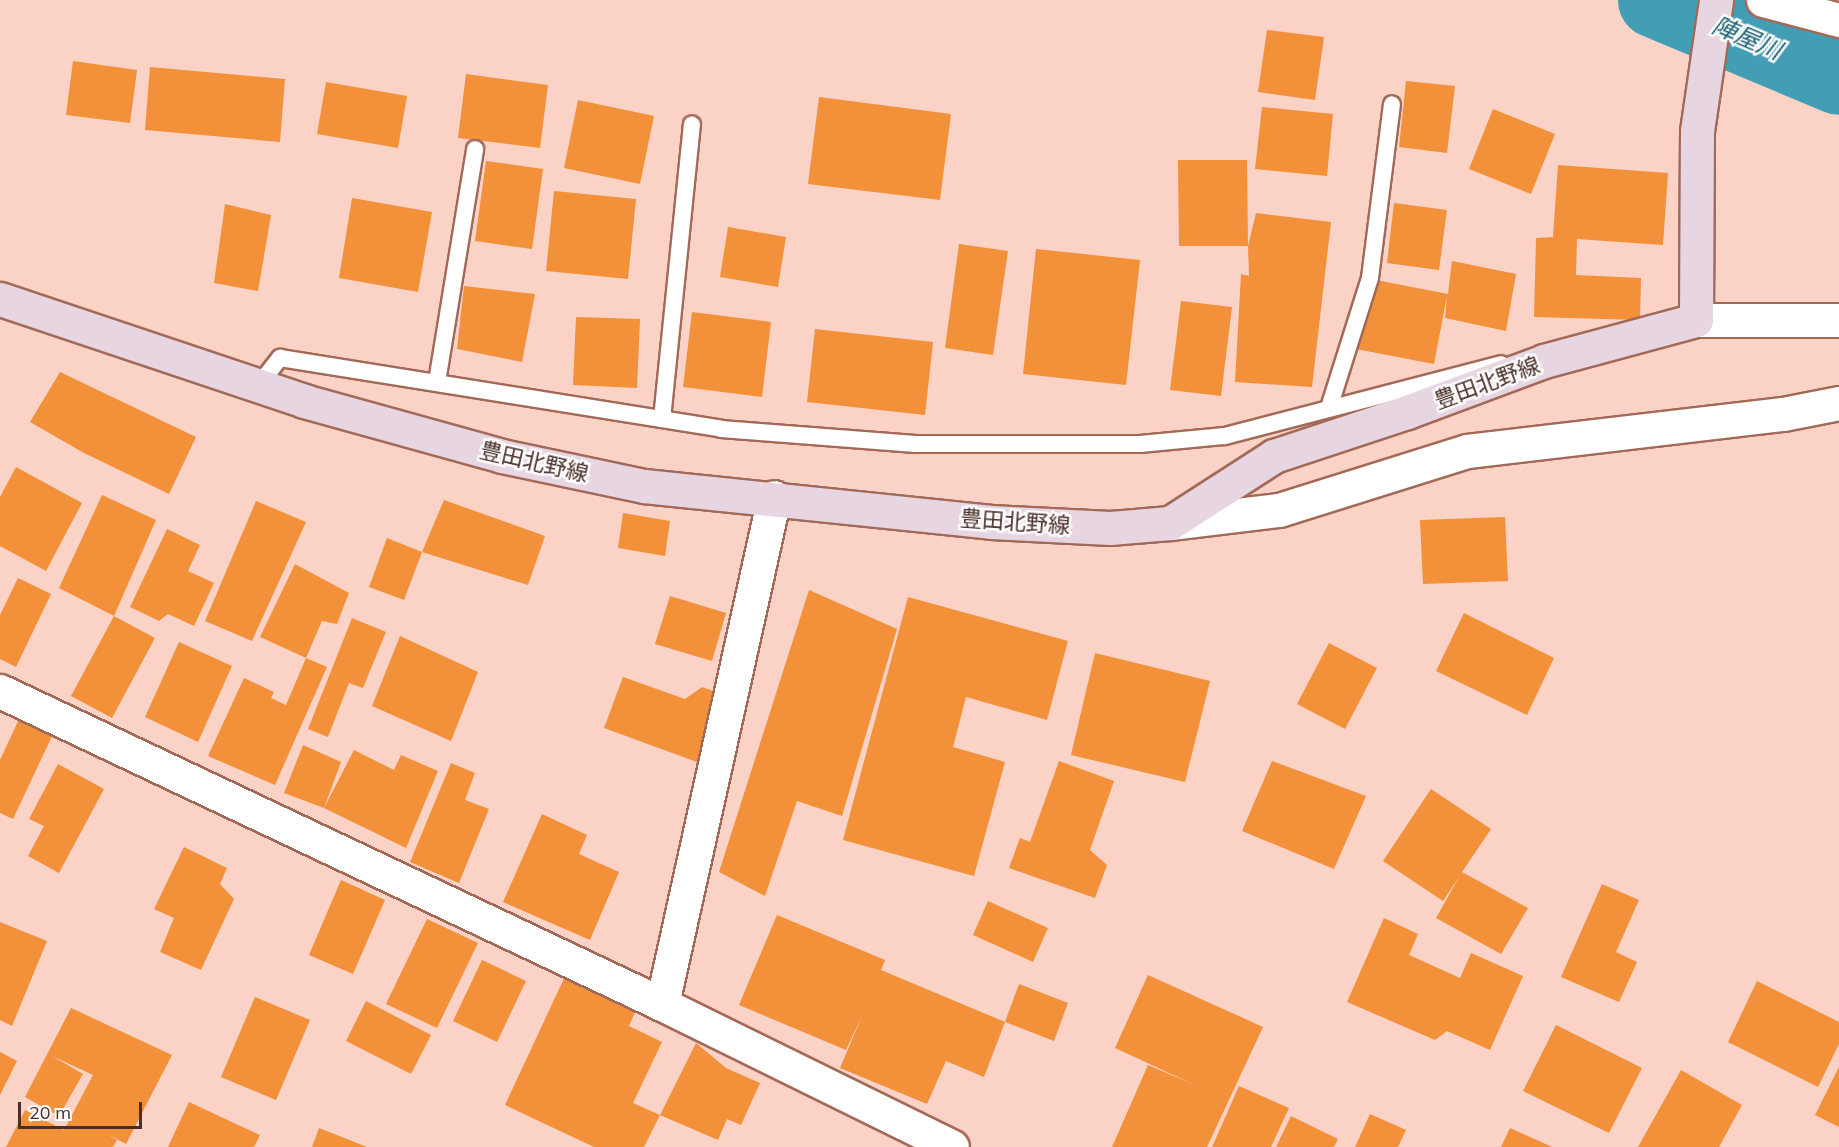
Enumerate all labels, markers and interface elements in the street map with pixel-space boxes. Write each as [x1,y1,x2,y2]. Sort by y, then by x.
water label: 陣屋川 [1708,11,1786,65]
street label: 豊田北野線 [1431,352,1543,414]
street label: 豊田北野線 [477,437,591,487]
street label: 豊田北野線 [959,505,1071,539]
scale bar [21,1090,146,1128]
text: 20 m [29,1101,71,1124]

